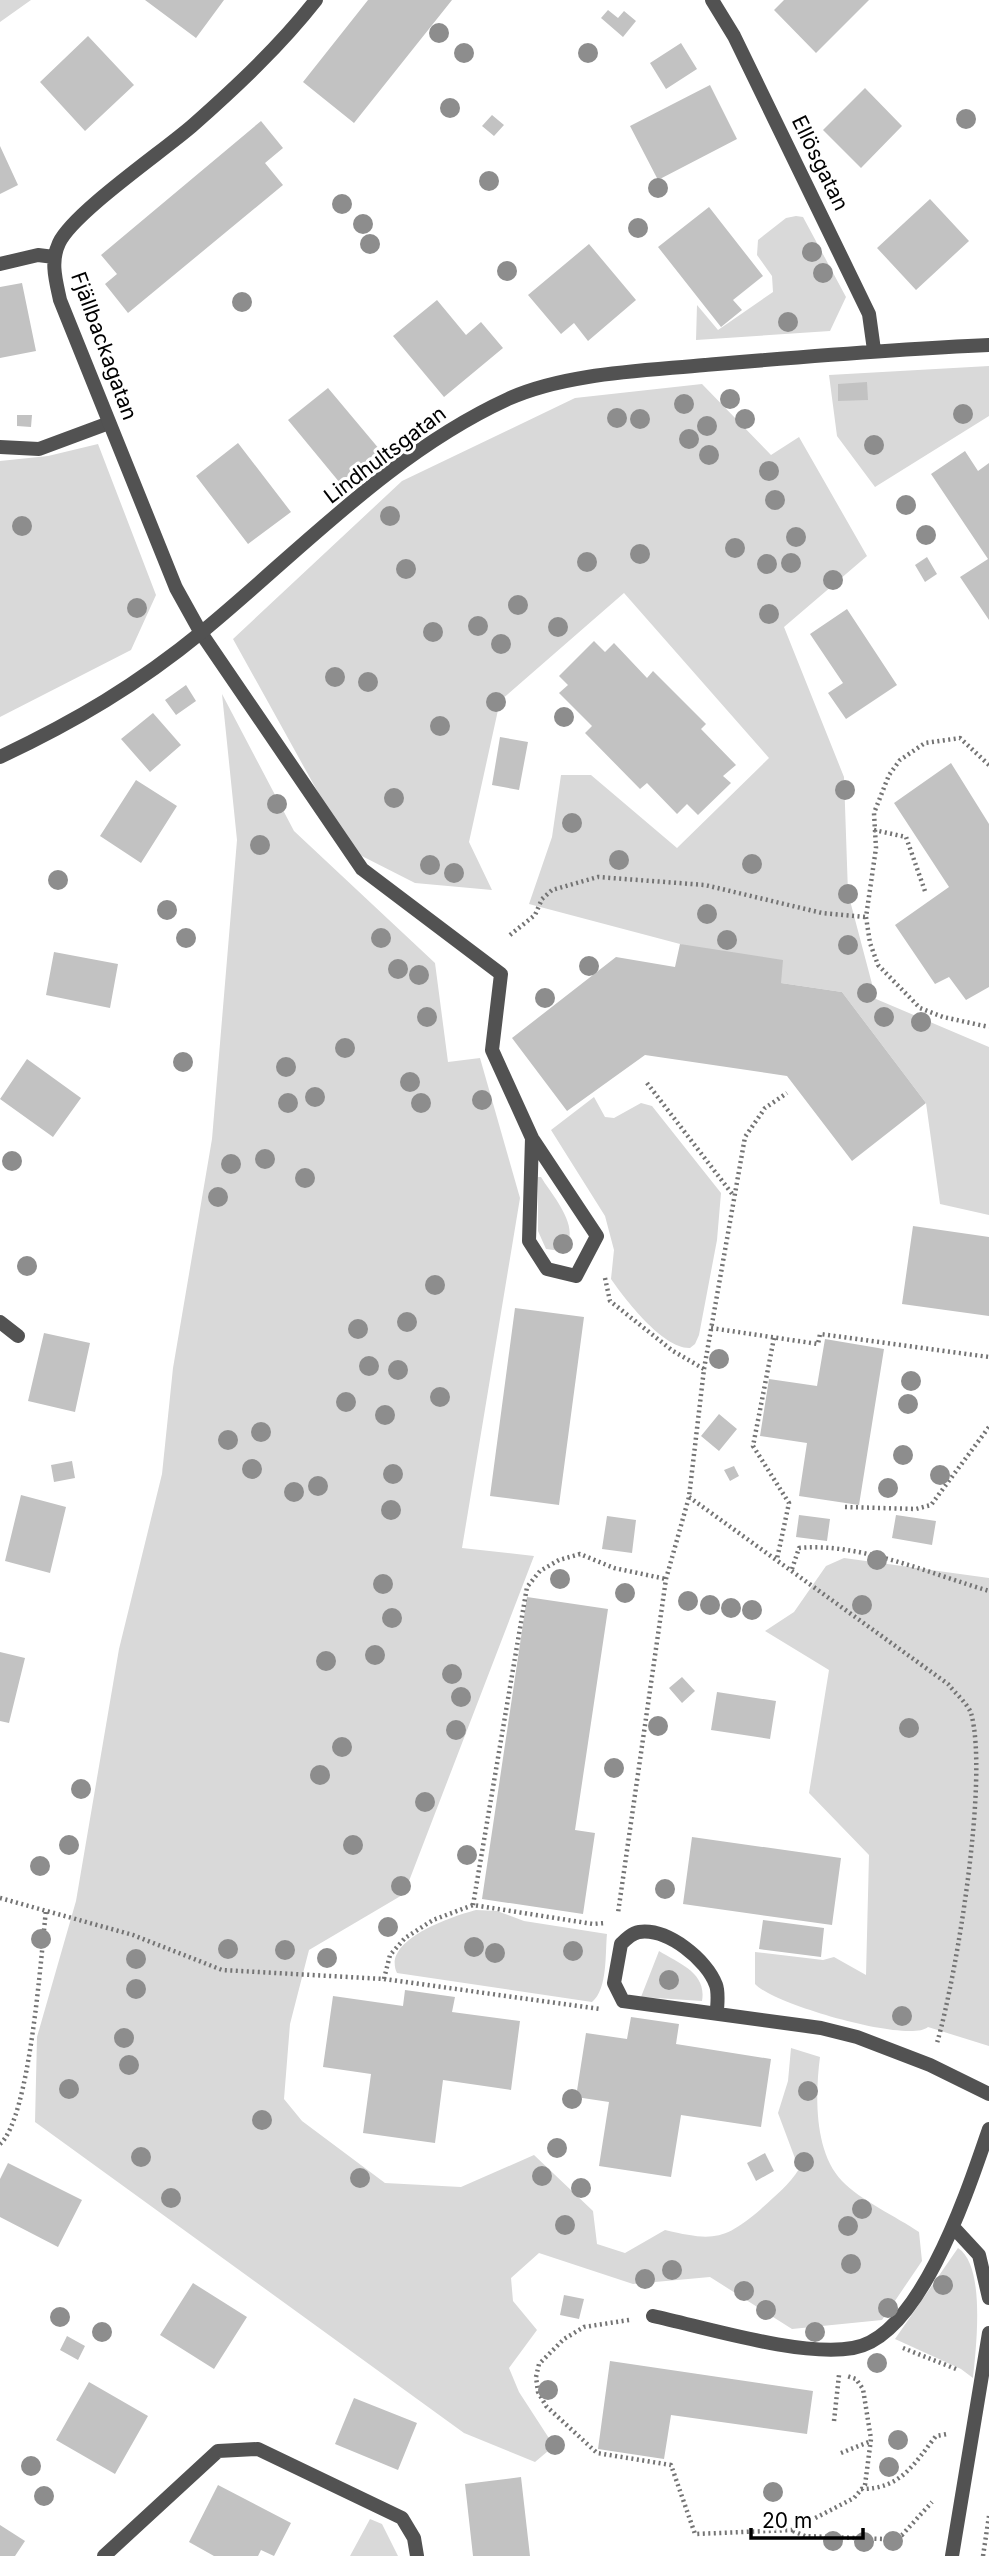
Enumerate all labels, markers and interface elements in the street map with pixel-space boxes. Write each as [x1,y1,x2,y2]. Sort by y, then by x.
street label: Ellösgatan [787,111,854,214]
street label: Fjällbackagatan [66,269,143,423]
street label: Lindhultsgatan [319,401,451,509]
scale bar [751,2496,863,2540]
text: 20 m [762,2508,812,2533]

